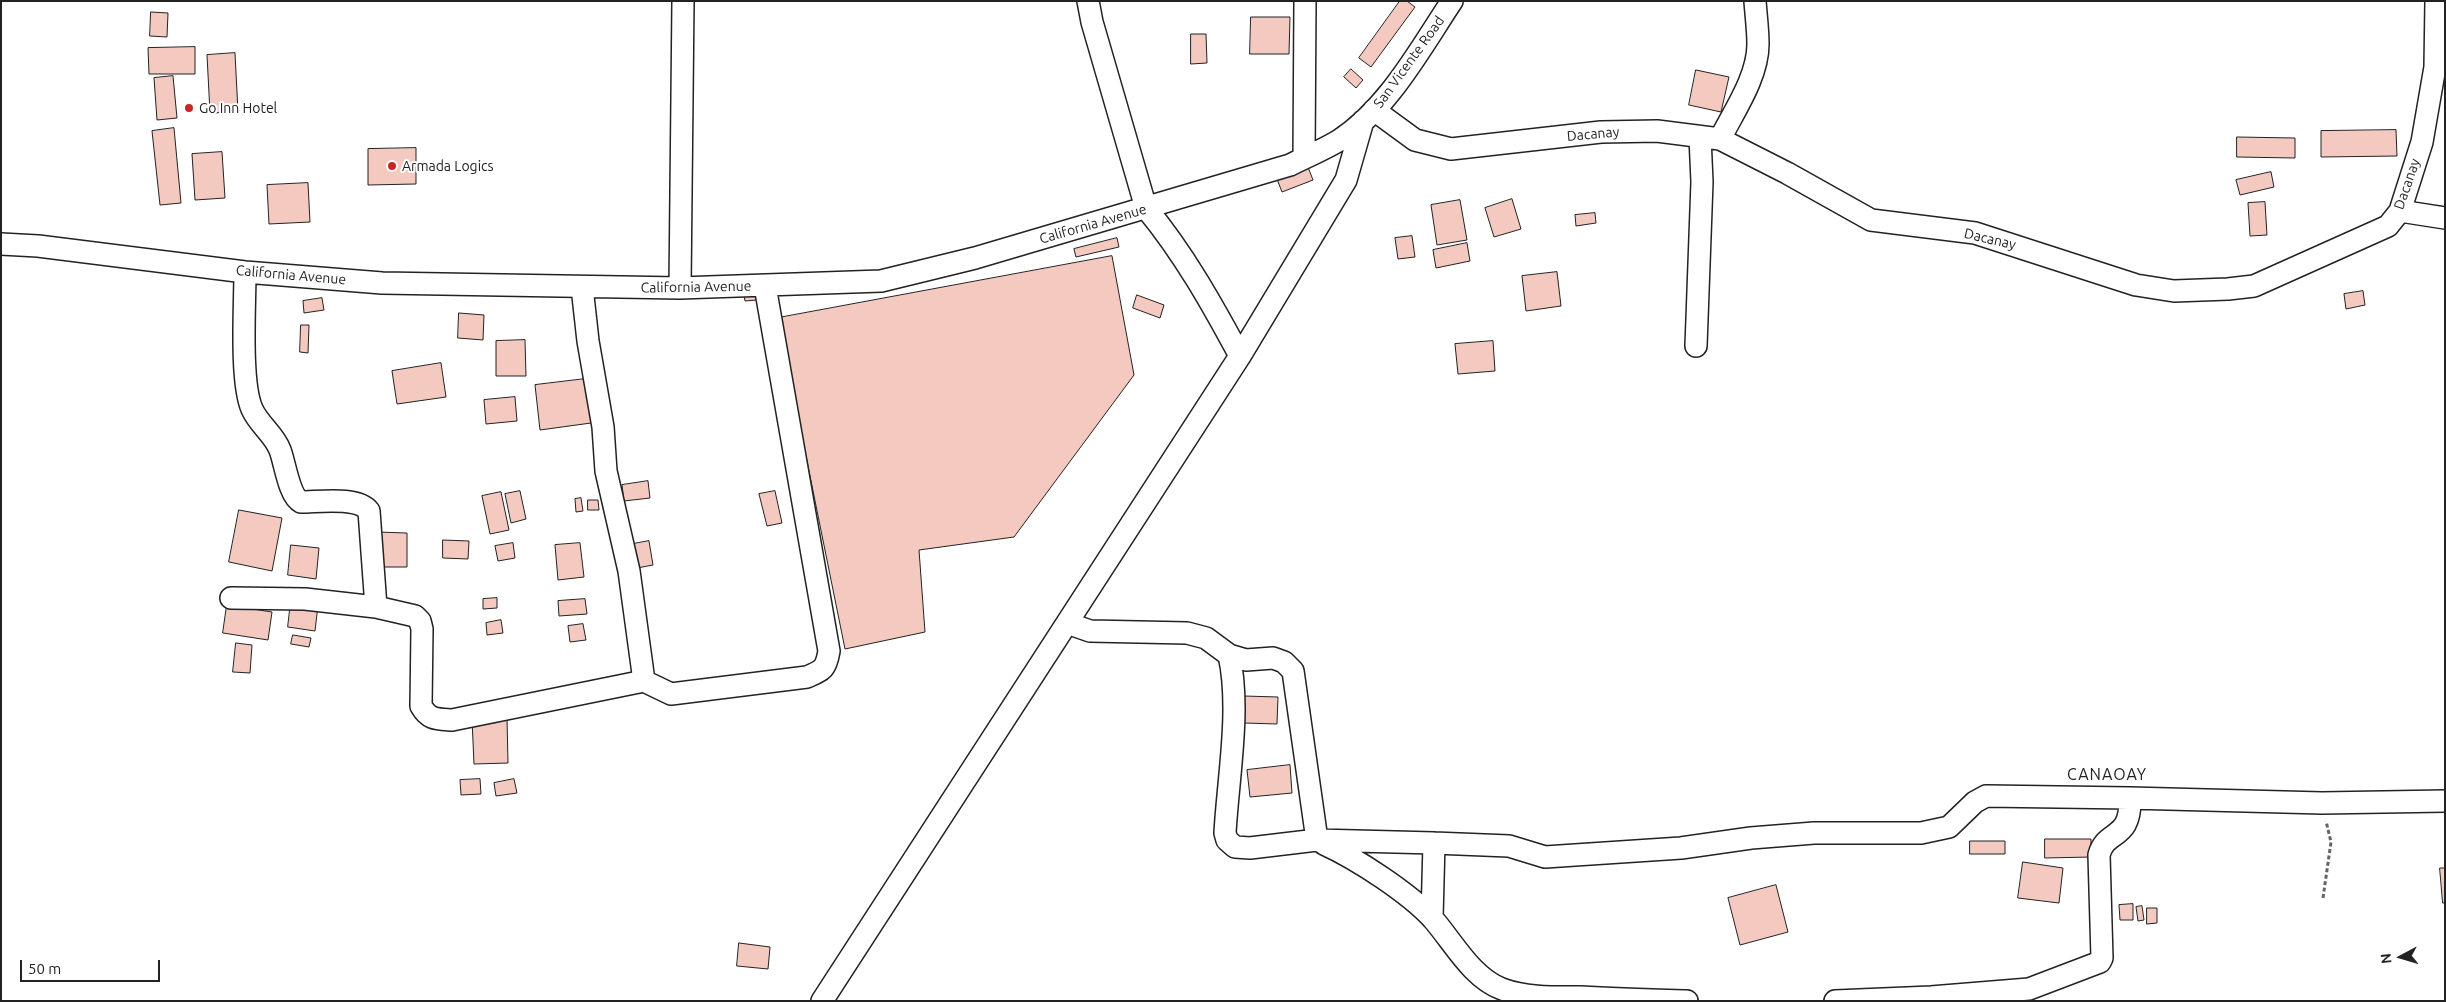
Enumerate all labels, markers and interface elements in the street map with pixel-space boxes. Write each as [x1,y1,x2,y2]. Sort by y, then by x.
street label: San Vicente Road [1370,13,1448,111]
place label: Go Inn Hotel [199,100,277,116]
marker: Go Inn Hotel [183,102,195,114]
street label: Dacanay [1566,123,1620,145]
street label: Dacanay [2390,156,2424,212]
place label: Armada Logics [402,158,494,174]
marker: Armada Logics [386,160,398,172]
street label: California Avenue [1038,201,1148,247]
street label: Dacanay [1962,225,2018,253]
street label: California Avenue [235,262,347,288]
street label: California Avenue [641,278,751,296]
district label: CANAOAY [2066,765,2148,785]
north arrow [2376,932,2426,982]
scale bar [22,950,162,982]
text: N [2378,953,2395,965]
text: 50 m [28,960,61,977]

